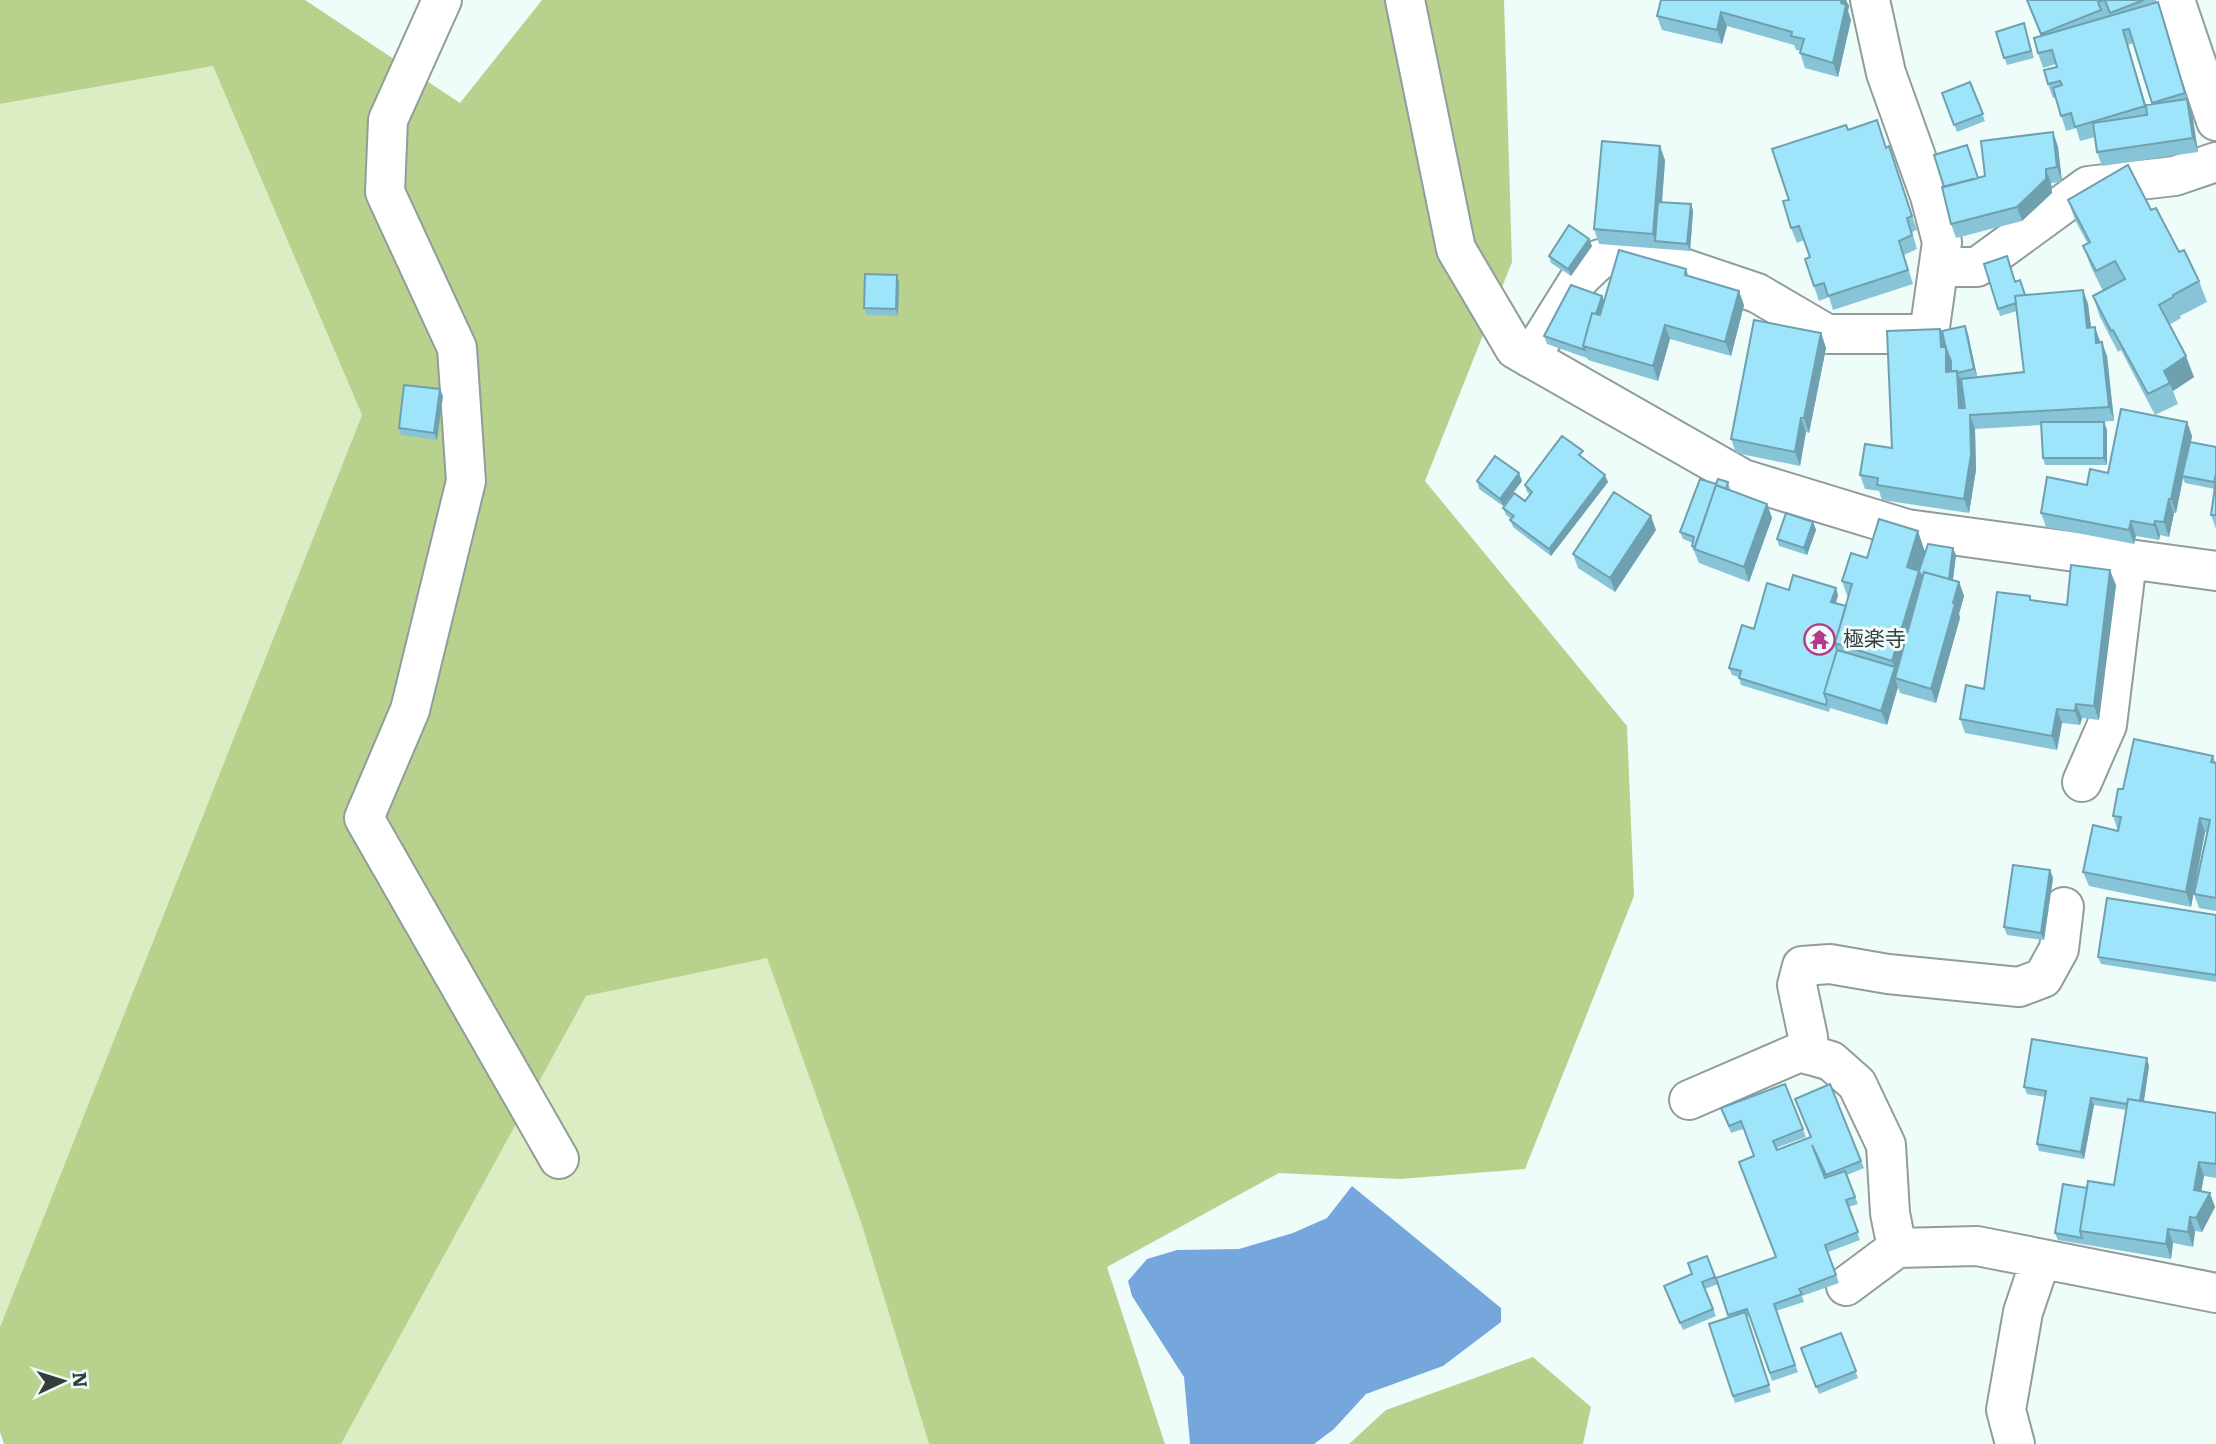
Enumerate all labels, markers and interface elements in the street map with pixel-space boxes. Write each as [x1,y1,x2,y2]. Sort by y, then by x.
place label: 極楽寺 [1843,621,1906,652]
temple icon: 極楽寺 [1803,622,1837,656]
north arrow [28,1346,98,1416]
text: N [66,1371,95,1389]

